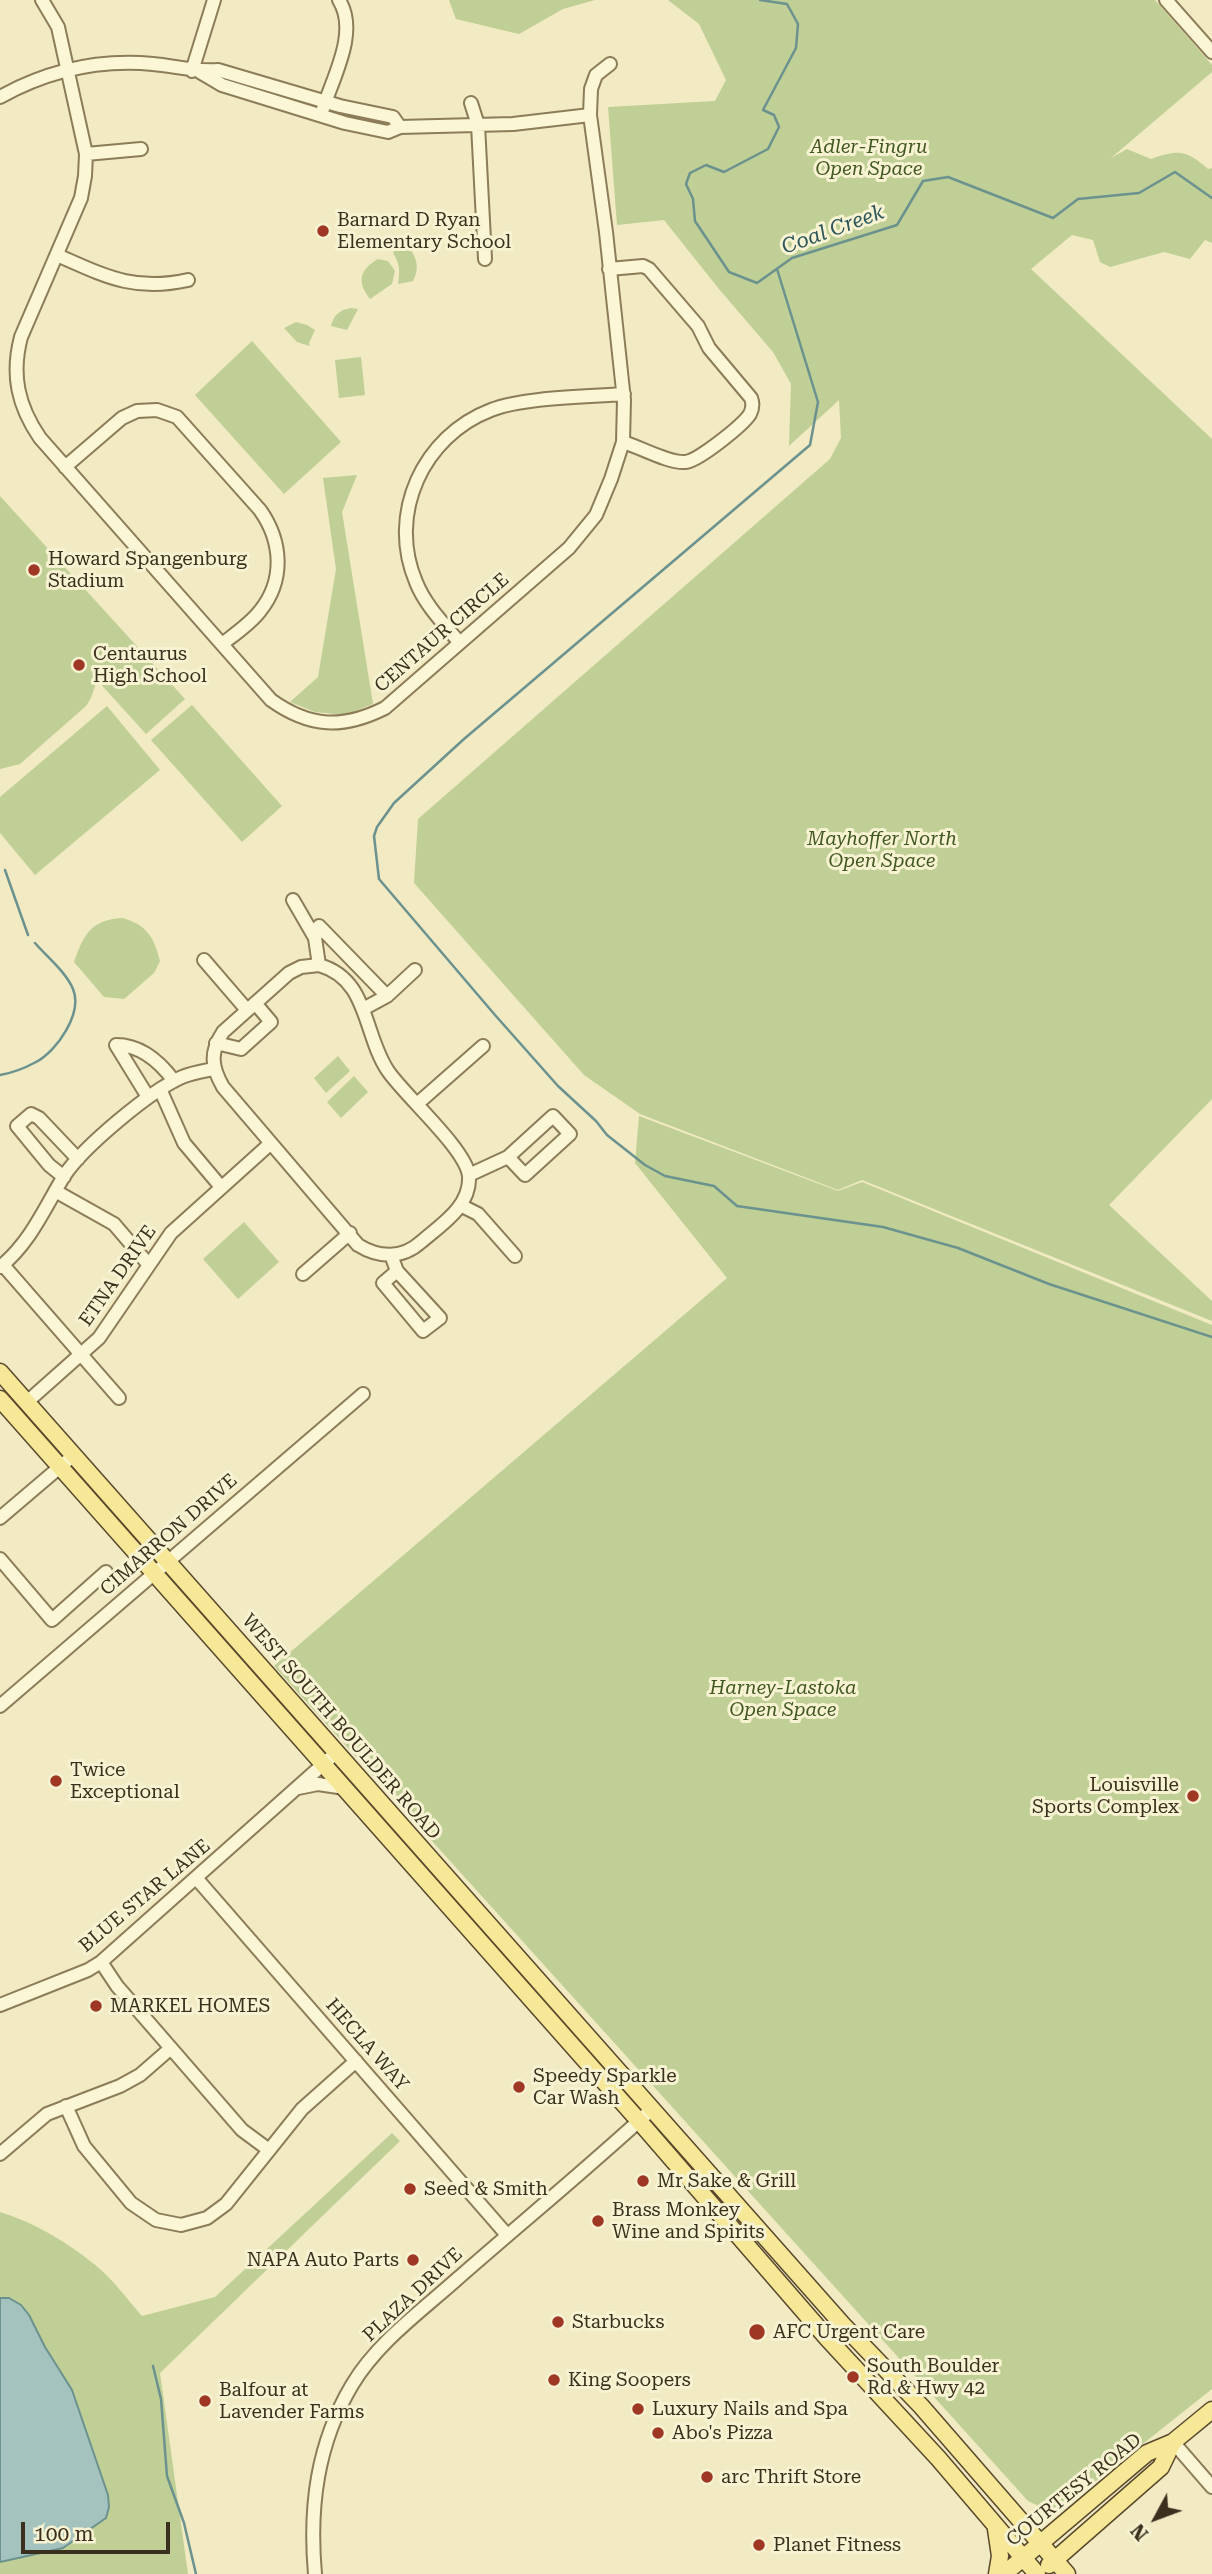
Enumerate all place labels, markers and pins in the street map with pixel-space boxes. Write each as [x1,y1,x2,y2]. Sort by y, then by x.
place label: Barnard D Ryan Elementary School [337,209,511,253]
marker: Barnard D Ryan Elementary School [315,223,331,239]
place label: Howard Spangenburg Stadium [48,548,247,592]
marker: Howard Spangenburg Stadium [26,562,42,578]
place label: Centaurus High School [93,643,207,687]
marker: Centaurus High School [71,657,87,673]
place label: Twice Exceptional [70,1759,180,1803]
marker: Twice Exceptional [48,1773,64,1789]
place label: Louisville Sports Complex [1032,1774,1179,1818]
marker: Louisville Sports Complex [1185,1788,1201,1804]
place label: MARKEL HOMES [110,1995,270,2017]
marker: MARKEL HOMES [88,1998,104,2014]
place label: Speedy Sparkle Car Wash [533,2065,677,2109]
marker: Speedy Sparkle Car Wash [511,2079,527,2095]
place label: Mr Sake & Grill [657,2170,796,2192]
marker: Mr Sake & Grill [635,2173,651,2189]
place label: Seed & Smith [424,2178,548,2200]
marker: Seed & Smith [402,2181,418,2197]
place label: Brass Monkey Wine and Spirits [612,2199,765,2243]
marker: Brass Monkey Wine and Spirits [590,2213,606,2229]
place label: NAPA Auto Parts [247,2249,399,2271]
marker: NAPA Auto Parts [405,2252,421,2268]
place label: Starbucks [572,2311,664,2333]
marker: Starbucks [550,2314,566,2330]
place label: AFC Urgent Care [773,2321,925,2343]
marker: AFC Urgent Care [747,2322,767,2342]
place label: South Boulder Rd & Hwy 42 [867,2355,999,2399]
place label: King Soopers [568,2369,691,2391]
marker: South Boulder Rd & Hwy 42 [845,2369,861,2385]
marker: King Soopers [546,2372,562,2388]
place label: Balfour at Lavender Farms [219,2379,364,2423]
marker: Balfour at Lavender Farms [197,2393,213,2409]
place label: Luxury Nails and Spa [652,2398,848,2420]
marker: Luxury Nails and Spa [630,2401,646,2417]
place label: Abo's Pizza [672,2422,773,2444]
marker: Abo's Pizza [650,2425,666,2441]
place label: arc Thrift Store [721,2466,861,2488]
marker: arc Thrift Store [699,2469,715,2485]
place label: Planet Fitness [773,2534,901,2556]
marker: Planet Fitness [751,2537,767,2553]

